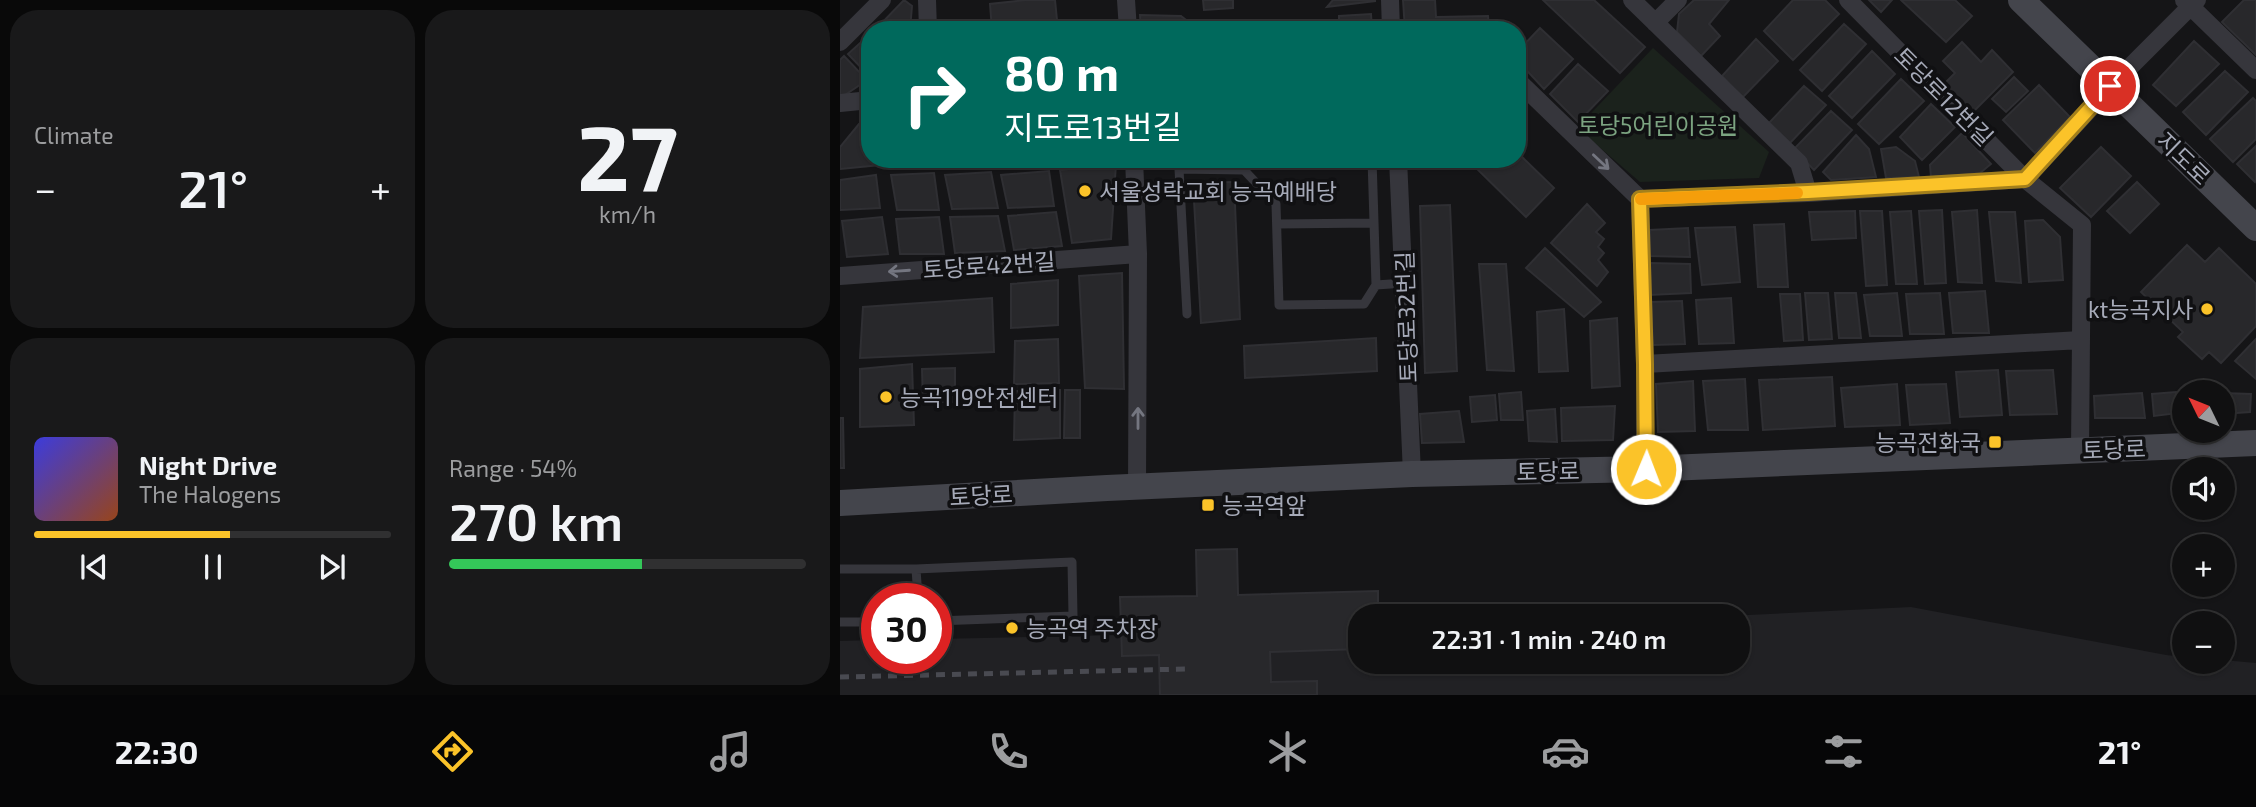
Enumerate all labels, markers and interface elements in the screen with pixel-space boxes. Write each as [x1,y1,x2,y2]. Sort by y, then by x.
street label: 토당로12번길 [1889,41,1999,151]
text: 80 m [1004,42,1119,101]
icon: right [889,49,980,140]
pin [2080,56,2140,116]
icon: arrive [2091,67,2129,105]
text: 27 [577,100,678,209]
text: 지도로13번길 [1004,107,1182,145]
park label: 토당5어린이공원 [1578,111,1738,139]
text: Climate [34,121,114,149]
street label: 지도로 [2151,126,2217,190]
one-way arrow [1592,154,1609,171]
text: 21° [178,156,248,218]
text: − [34,165,56,211]
text: + [370,165,391,211]
place label: 서울성락교회 능곡예배당 [1099,177,1337,205]
marker: 서울성락교회 능곡예배당 [1077,183,1093,199]
text: km/h [599,200,656,228]
street label: 토당로42번길 [922,246,1056,284]
street label: 토당로32번길 [1390,251,1422,383]
one-way arrow [888,265,911,278]
place label: kt능곡지사 [2088,295,2193,323]
marker: kt능곡지사 [2199,301,2215,317]
north arrow [2172,380,2235,443]
map controls [2172,380,2235,674]
place label: 능곡119안전센터 [900,383,1058,411]
marker: 능곡119안전센터 [878,389,894,405]
one-way arrow [1131,407,1145,430]
place label: 능곡전화국 [1875,428,1981,456]
position arrow [1609,432,1683,506]
marker: 능곡전화국 [1987,434,2003,450]
street label: 토당로 [2082,434,2146,464]
text: Night Drive [139,449,277,480]
text: Range · 54% [449,454,577,482]
street label: 토당로 [1516,456,1580,486]
button: sound [2172,457,2235,520]
street label: 토당로 [949,479,1013,511]
text: The Halogens [139,480,281,508]
text: 270 km [449,489,623,551]
place label: 능곡역앞 [1222,491,1307,519]
marker: 능곡역앞 [1200,497,1216,513]
button: + [2172,534,2235,597]
icon: previous [75,548,113,586]
icon: pause [194,548,232,586]
icon: next [313,548,351,586]
speed limit sign: 30 [861,583,952,674]
button: − [2172,611,2235,674]
place label: 능곡역 주차장 [1026,614,1158,642]
marker: 능곡역 주차장 [1004,620,1020,636]
text: 22:31 · 1 min · 240 m [1432,623,1666,654]
icon: directions [428,727,477,776]
icon: music [706,727,755,776]
icon: phone [984,727,1033,776]
icon: climate [1263,727,1312,776]
icon: car [1541,727,1590,776]
icon: filters [1819,727,1868,776]
text: 22:30 [115,732,198,770]
text: 21° [2098,732,2141,770]

